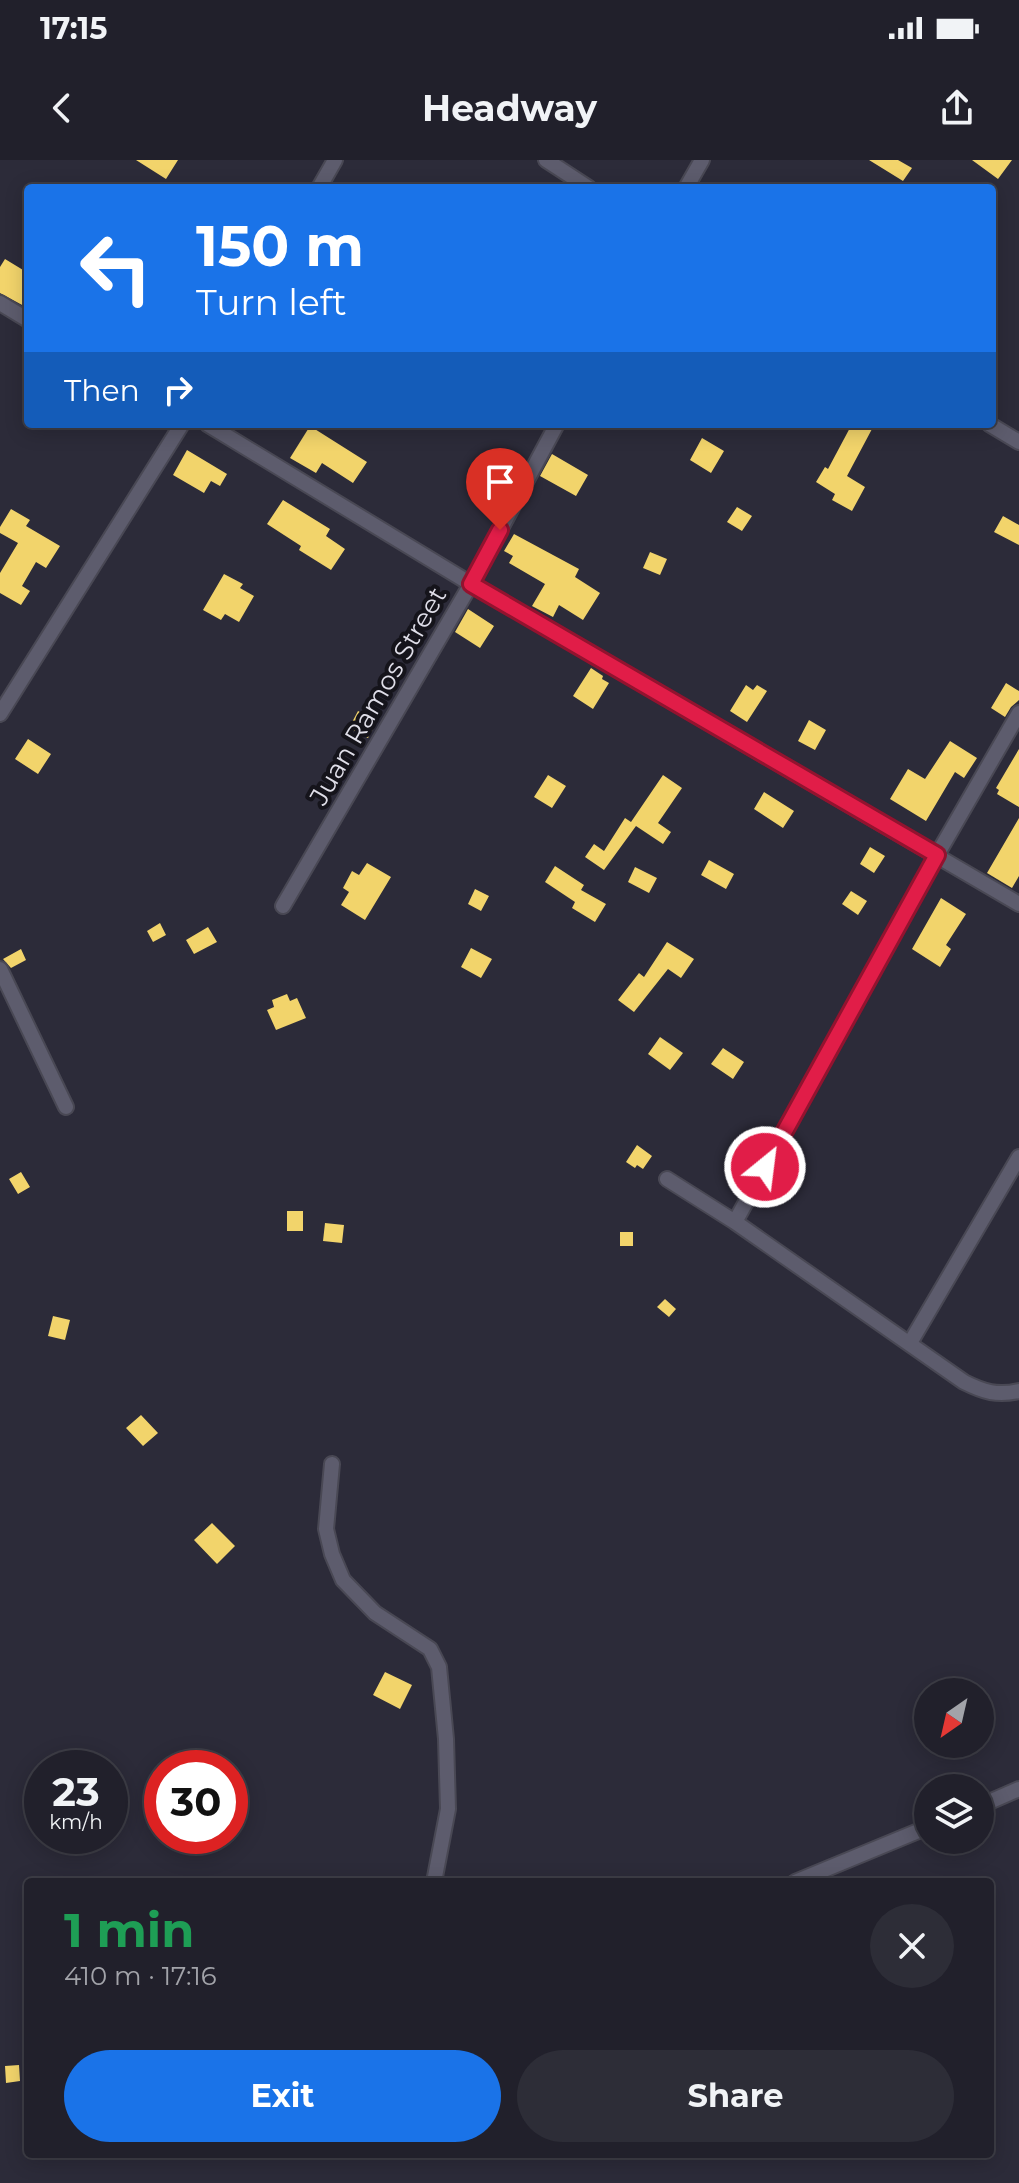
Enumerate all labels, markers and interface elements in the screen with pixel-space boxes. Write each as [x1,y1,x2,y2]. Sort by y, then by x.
text: 17:15 [40,10,107,47]
icon: back [40,86,84,130]
text: Headway [422,86,597,130]
icon: share [935,86,979,130]
text: 150 m [196,212,364,280]
icon: left [64,216,168,320]
text: Turn left [196,280,347,324]
icon: right [156,368,200,412]
text: Then [64,372,140,409]
pin [466,448,534,530]
icon: arrive [478,460,522,504]
street label: Juan Ramos Street [302,581,453,811]
position arrow [723,1125,807,1209]
north arrow [914,1678,994,1758]
map controls [914,1678,994,1854]
speed limit sign: 30 [144,1750,248,1854]
text: 23 [52,1767,100,1816]
button: layers [914,1774,994,1854]
text: km/h [49,1810,103,1834]
text: 1 min [64,1901,194,1959]
button: close [870,1904,954,1988]
text: 410 m · 17:16 [64,1960,217,1992]
button: Exit [64,2050,501,2142]
button: Share [517,2050,954,2142]

